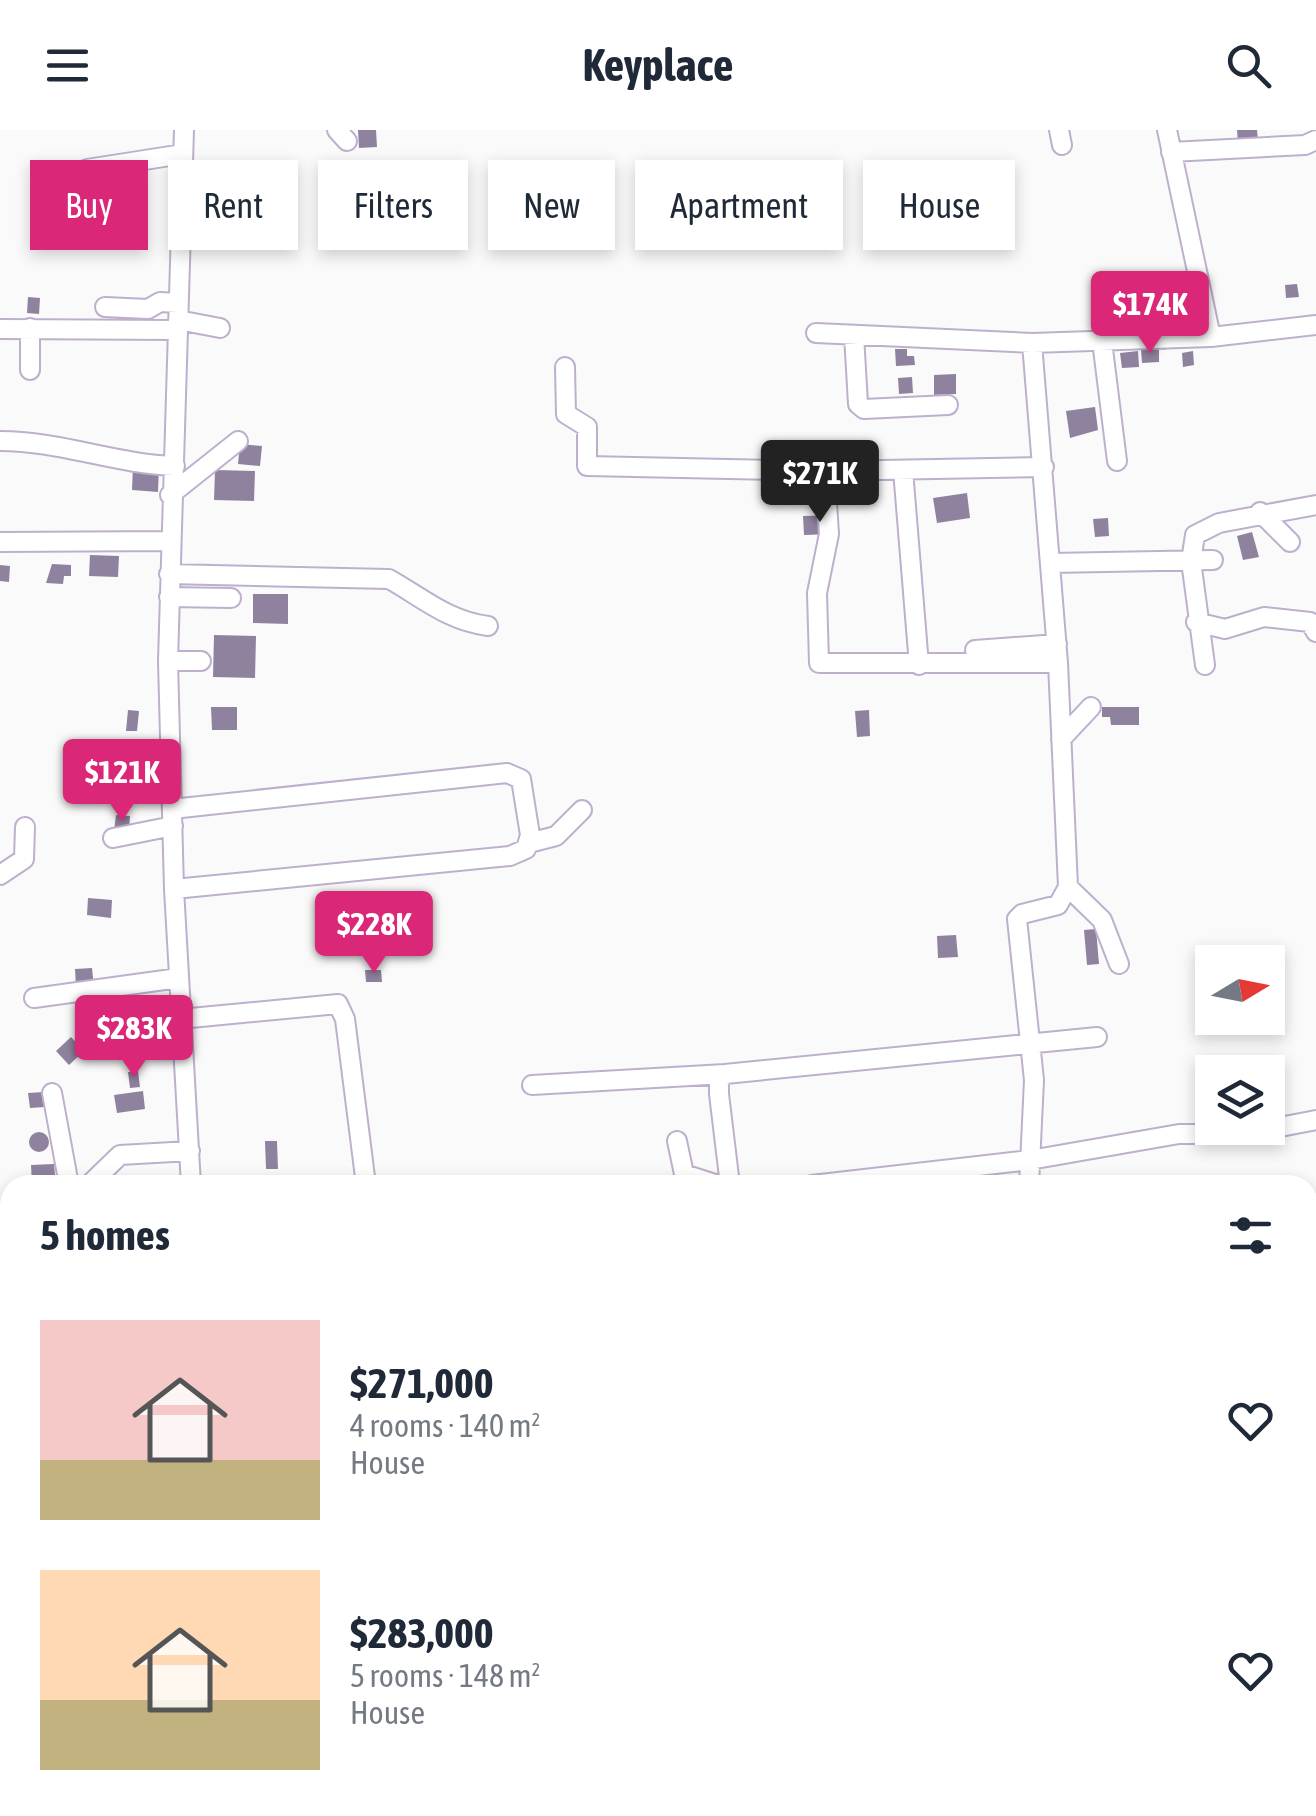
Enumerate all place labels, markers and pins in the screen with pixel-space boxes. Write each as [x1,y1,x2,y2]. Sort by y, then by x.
pin: $174K [1080,271,1220,356]
pin: $271K [750,440,890,525]
pin: $121K [52,739,192,824]
pin: $228K [304,891,444,976]
pin: $283K [64,995,204,1080]

